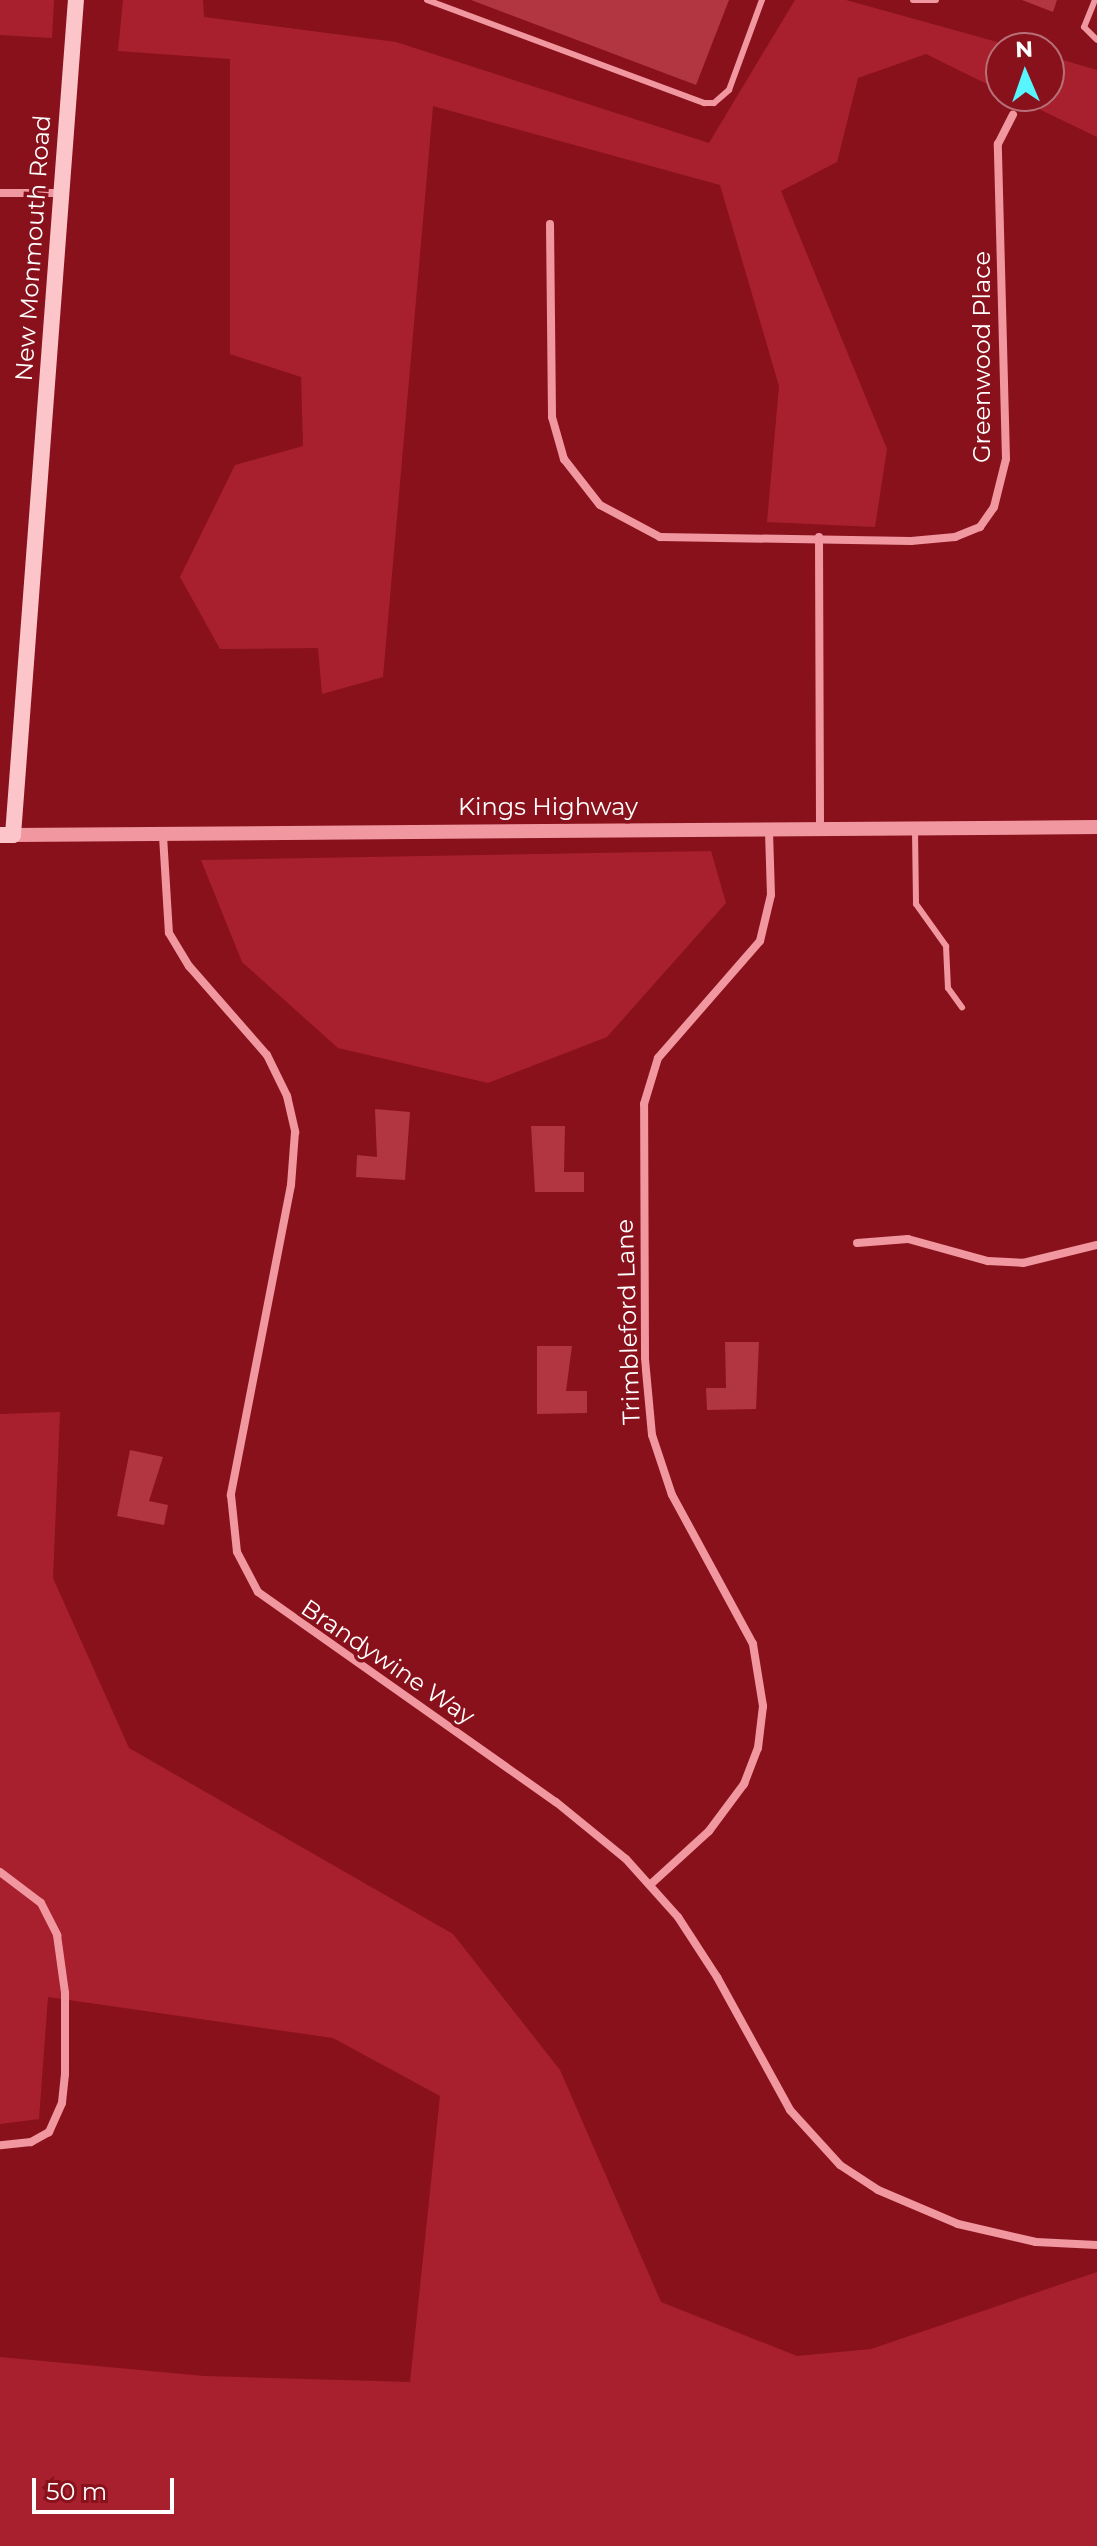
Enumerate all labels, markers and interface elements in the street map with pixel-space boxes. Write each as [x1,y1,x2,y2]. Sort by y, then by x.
north arrow [985,32,1065,112]
text: N [1015,36,1034,63]
street label: New Monmouth Road [9,114,57,382]
street label: Greenwood Place [968,251,996,463]
street label: Kings Highway [458,793,638,821]
street label: Trimbleford Lane [610,1219,646,1425]
street label: Brandywine Way [296,1593,480,1731]
scale bar [36,2462,178,2512]
text: 50 m [46,2477,107,2506]

